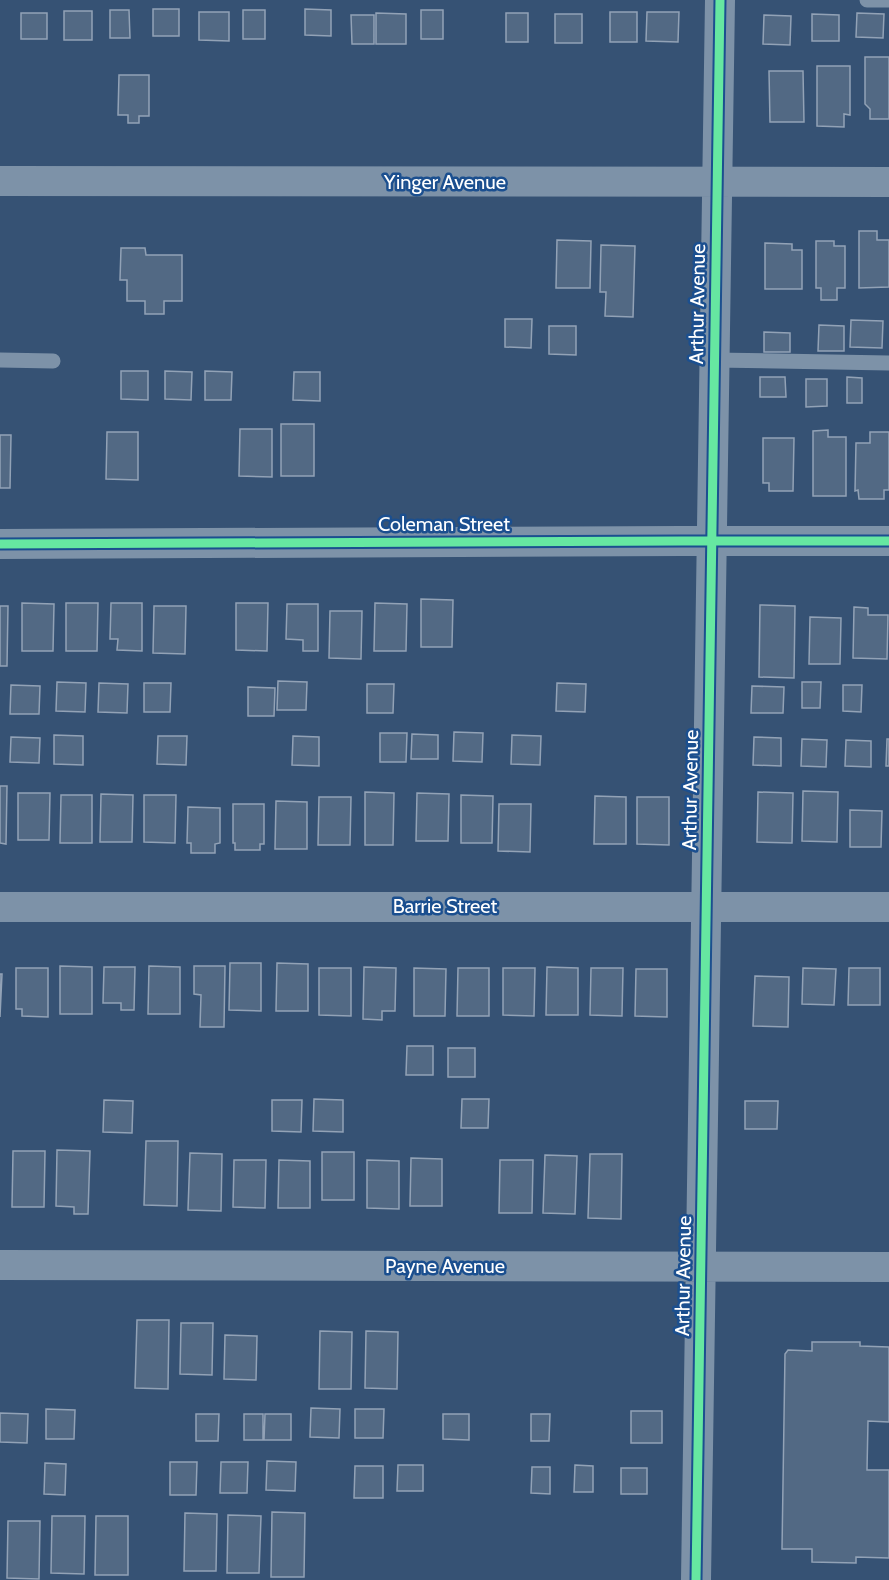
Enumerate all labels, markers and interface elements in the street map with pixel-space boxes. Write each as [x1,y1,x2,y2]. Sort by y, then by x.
street label: Yinger Avenue [383,170,506,194]
street label: Arthur Avenue [684,243,710,365]
street label: Coleman Street [378,512,510,536]
street label: Arthur Avenue [677,729,703,851]
street label: Barrie Street [393,894,498,918]
street label: Arthur Avenue [670,1215,696,1337]
street label: Payne Avenue [385,1254,505,1278]

